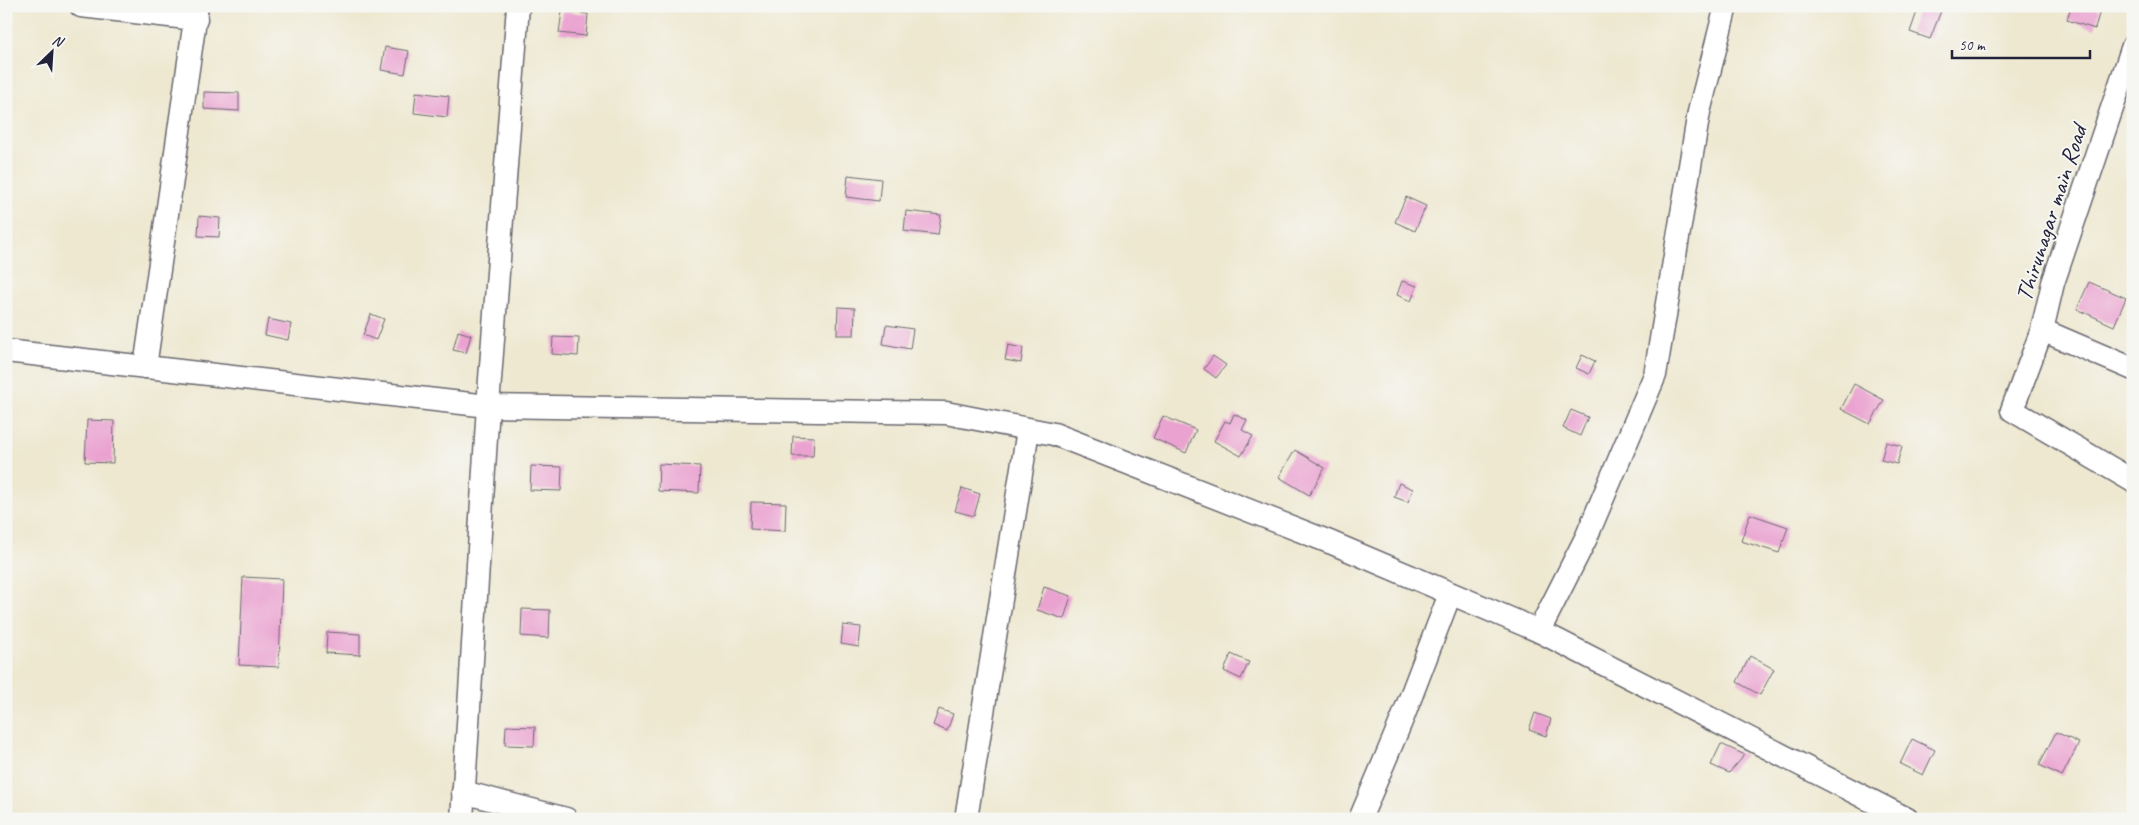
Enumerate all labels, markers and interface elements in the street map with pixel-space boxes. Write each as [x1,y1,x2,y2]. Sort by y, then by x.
north arrow [28,28,78,78]
scale bar [1952,28,2089,60]
text: N [50,31,67,51]
text: 50 m [1959,36,1986,55]
street label: Thirunagar main Road [2008,118,2095,305]

